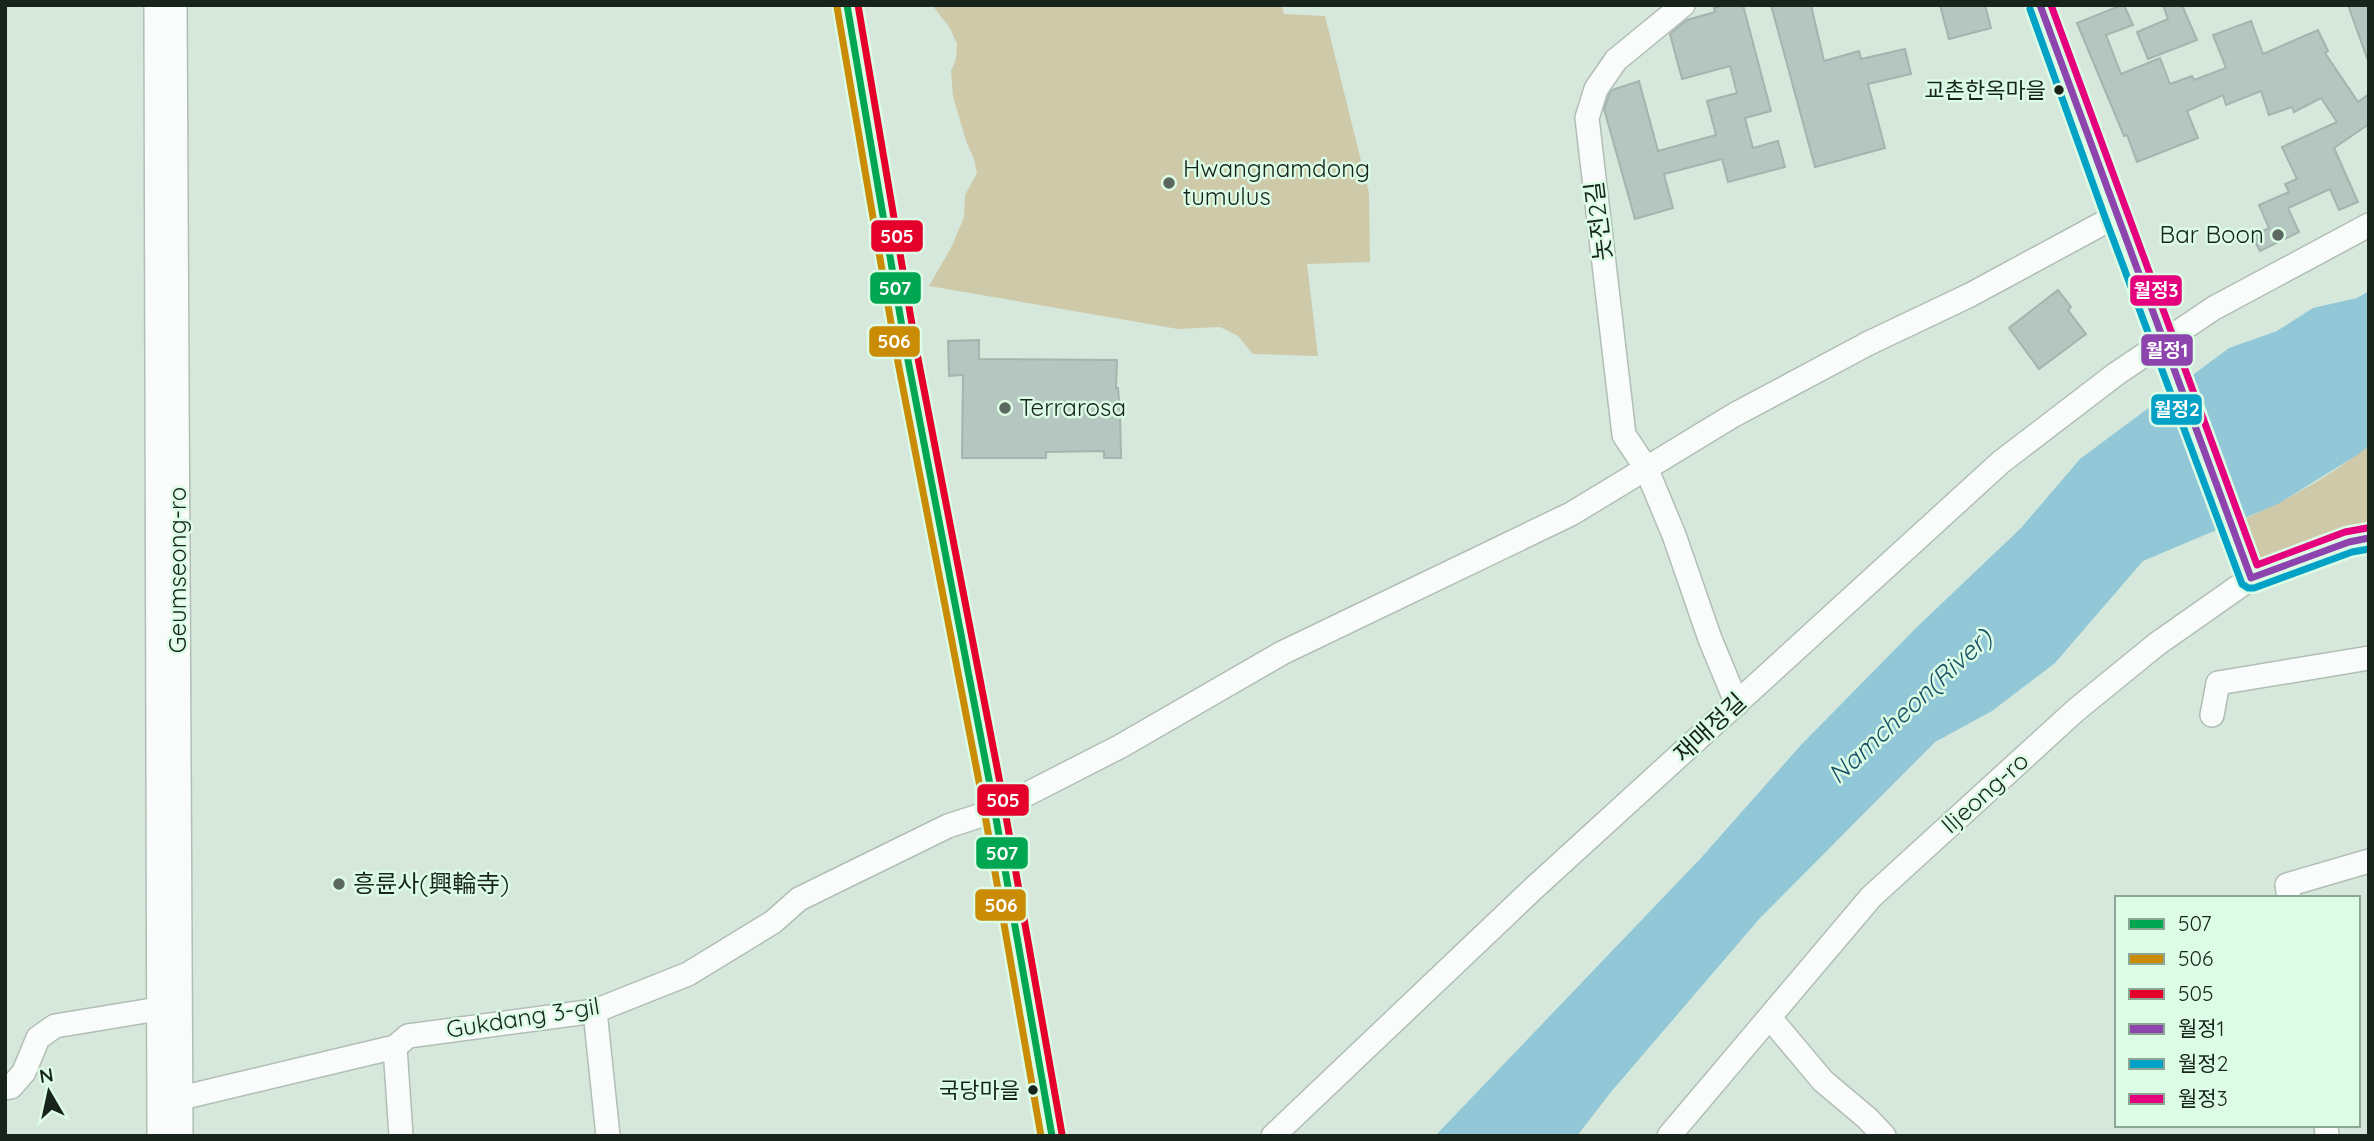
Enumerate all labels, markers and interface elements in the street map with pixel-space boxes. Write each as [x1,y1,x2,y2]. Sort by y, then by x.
place label: 교촌한옥마을 [1925,76,2046,104]
marker: 교촌한옥마을 [2052,83,2066,97]
place label: Hwangnamdong tumulus [1183,153,1370,211]
marker: Hwangnamdong tumulus [1161,175,1177,191]
street label: 놋전2길 [1578,180,1618,262]
line badge: 505 [870,219,924,253]
place label: Bar Boon [2160,219,2264,249]
text: 505 [880,224,914,248]
marker: Bar Boon [2270,227,2286,243]
line badge: 507 [869,271,922,305]
line badge: 월정3 [2129,274,2183,307]
text: 507 [879,276,911,300]
text: 월정3 [2133,278,2179,302]
line badge: 506 [868,325,921,358]
text: 506 [877,329,911,353]
line badge: 월정1 [2140,333,2194,367]
text: 월정1 [2146,338,2188,362]
place label: Terrarosa [1019,392,1126,422]
line badge: 월정2 [2150,393,2203,426]
text: 월정2 [2154,397,2200,421]
marker: Terrarosa [997,400,1013,416]
street label: Geumseong-ro [162,487,192,653]
water label: Namcheon(River) [1821,620,2000,790]
street label: 재매정길 [1667,686,1752,768]
street label: Iljeong-ro [1934,745,2034,839]
line badge: 505 [976,783,1030,817]
text: 505 [986,788,1020,812]
line badge: 507 [975,836,1029,870]
text: 507 [986,841,1018,865]
place label: 흥륜사(興輪寺) [353,868,509,898]
marker: 흥륜사(興輪寺) [331,876,347,892]
line badge: 506 [974,888,1027,922]
text: 506 [984,893,1018,917]
legend [2115,896,2360,1127]
text: 507 [2178,910,2212,936]
text: 506 [2178,945,2213,971]
text: 505 [2178,980,2213,1006]
street label: Gukdang 3-gil [444,990,602,1044]
text: 월정1 [2178,1015,2224,1041]
text: 월정2 [2178,1050,2228,1076]
north arrow [14,1057,84,1127]
text: N [38,1062,55,1088]
place label: 국당마을 [939,1076,1020,1104]
marker: 국당마을 [1026,1083,1040,1097]
text: 월정3 [2178,1085,2228,1111]

